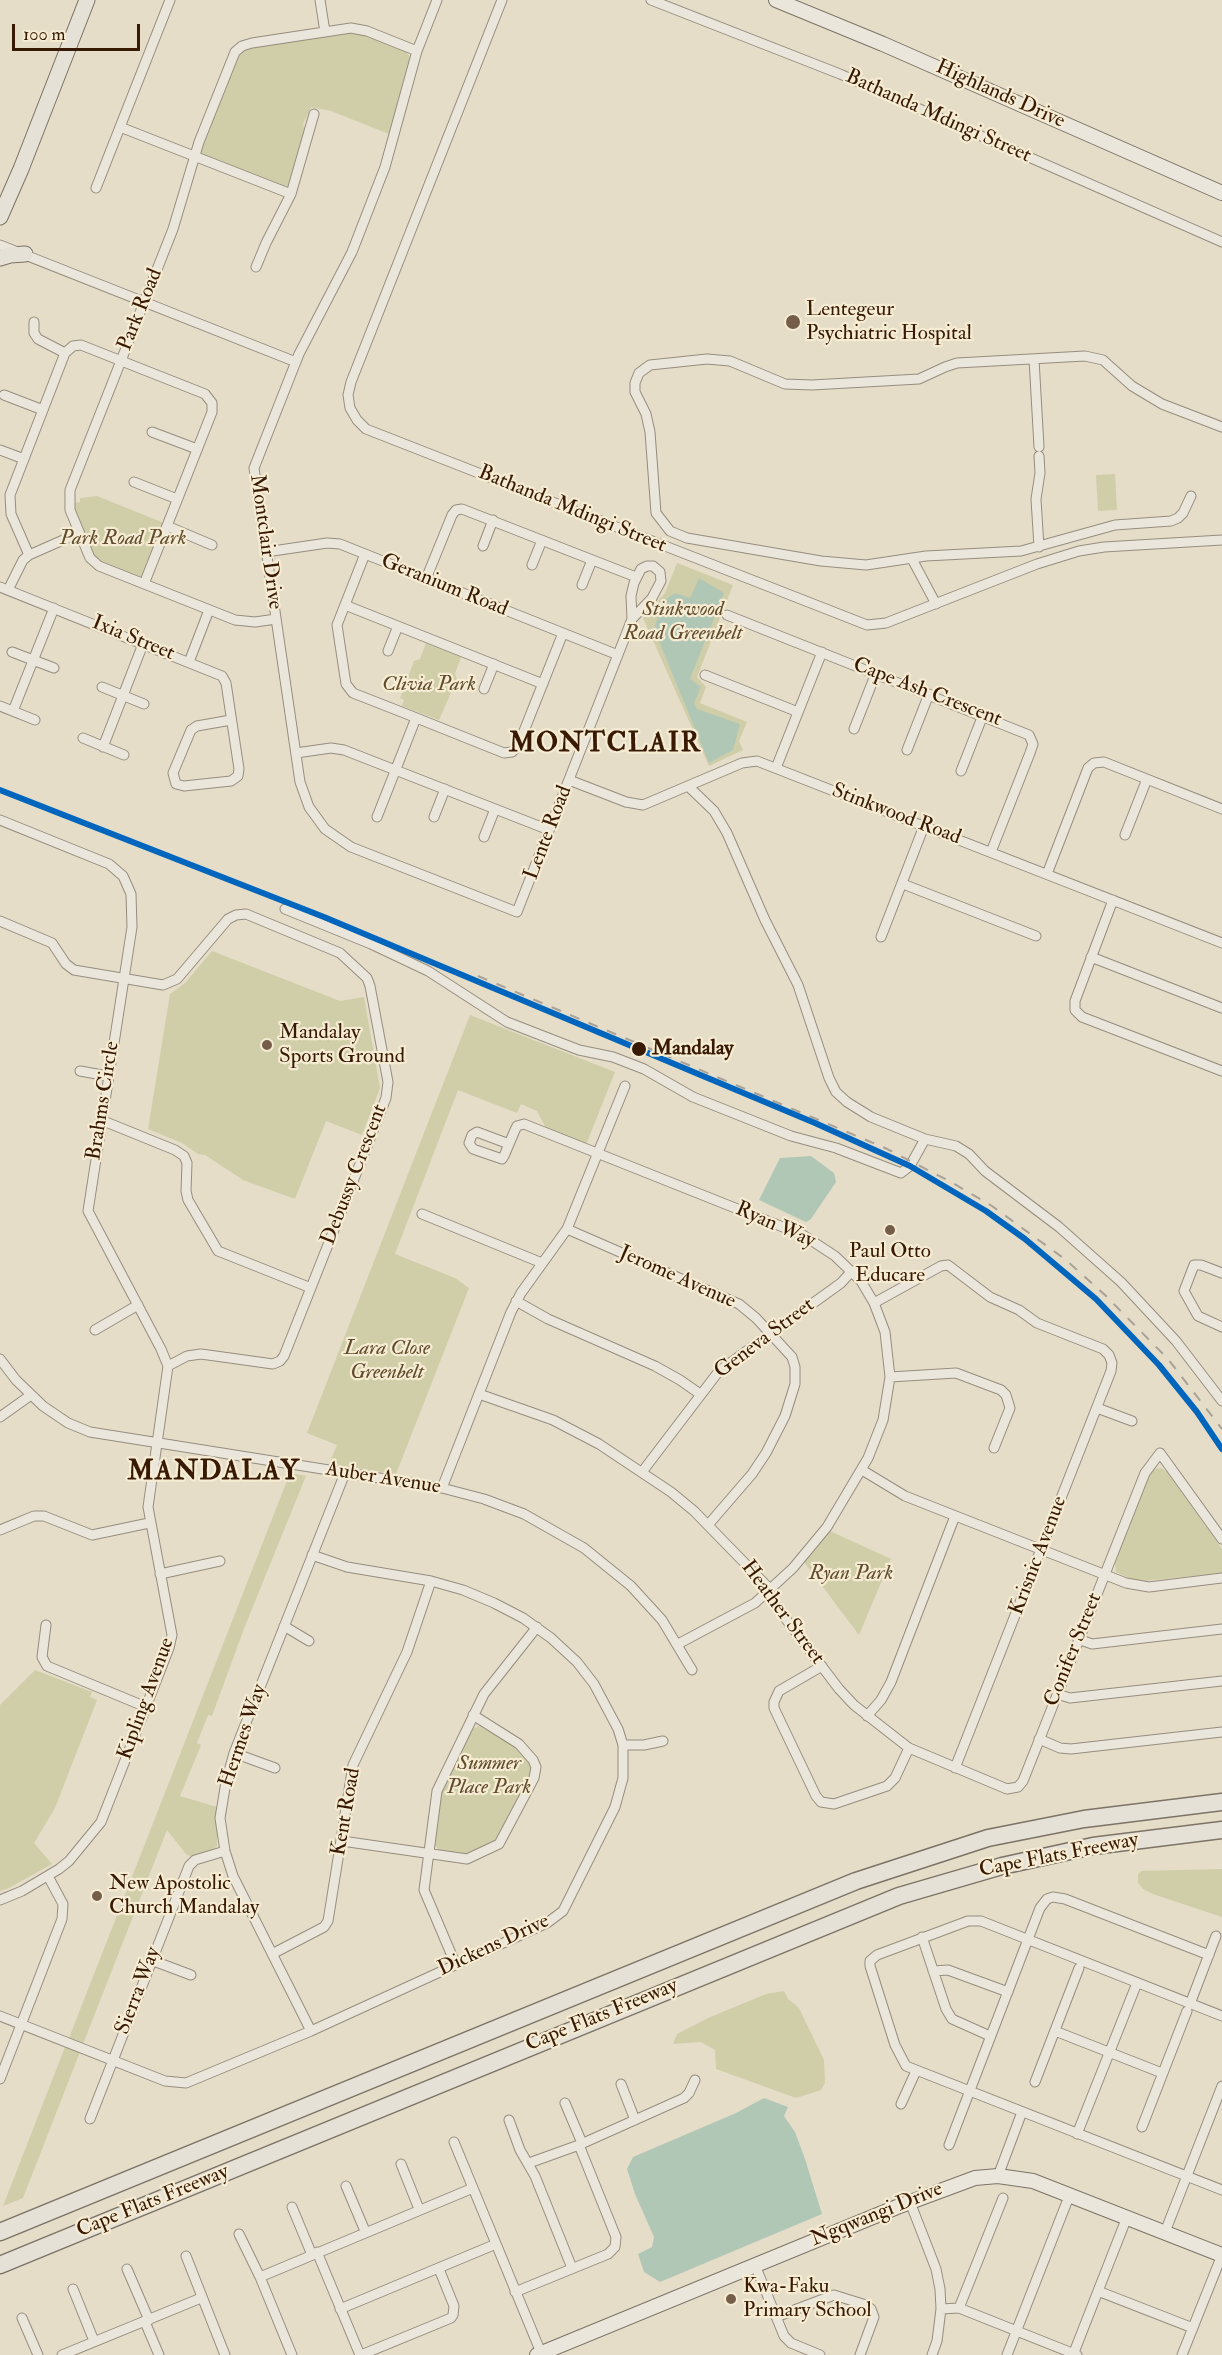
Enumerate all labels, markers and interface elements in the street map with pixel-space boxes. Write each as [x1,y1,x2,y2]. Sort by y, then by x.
scale bar [15,12,142,50]
text: 100 m [23,23,66,46]
street label: Highlands Drive [931,55,1069,135]
street label: Bathanda Mdingi Street [841,65,1035,169]
street label: Park Road [113,265,169,355]
place label: Lentegeur Psychiatric Hospital [806,297,972,347]
marker: Lentegeur Psychiatric Hospital [784,313,802,331]
street label: Bathanda Mdingi Street [474,461,670,559]
street label: Montclair Drive [243,473,287,611]
park label: Park Road Park [60,526,186,552]
street label: Geranium Road [377,549,511,623]
park label: Stinkwood Road Greenbelt [624,597,742,647]
street label: Ixia Street [88,611,178,667]
street label: Cape Ash Crescent [849,653,1005,733]
park label: Clivia Park [382,672,476,698]
district label: MONTCLAIR [509,729,701,761]
street label: Stinkwood Road [828,779,964,851]
street label: Lente Road [520,782,578,884]
place label: Mandalay Sports Ground [279,1020,405,1070]
place label: Mandalay [652,1036,734,1062]
marker: Mandalay Sports Ground [260,1038,274,1052]
street label: Brahms Circle [82,1040,126,1162]
marker: Mandalay [630,1040,648,1058]
street label: Debussy Crescent [317,1101,393,1249]
street label: Ryan Way [731,1197,819,1255]
marker: Paul Otto Educare [883,1223,897,1237]
place label: Paul Otto Educare [849,1239,931,1289]
street label: Jerome Avenue [615,1241,739,1315]
street label: Geneva Street [710,1293,820,1385]
park label: Lara Close Greenbelt [344,1336,430,1386]
district label: MANDALAY [127,1457,301,1489]
street label: Auber Avenue [324,1457,442,1501]
street label: Krisnic Avenue [1005,1493,1073,1619]
street label: Heather Street [735,1556,829,1670]
park label: Ryan Park [809,1561,893,1587]
street label: Conifer Street [1040,1590,1108,1710]
street label: Kipling Avenue [113,1635,181,1763]
street label: Hermes Way [215,1681,273,1791]
park label: Summer Place Park [447,1751,531,1801]
street label: Kent Road [327,1766,367,1858]
street label: Cape Flats Freeway [977,1828,1141,1884]
place label: New Apostolic Church Mandalay [109,1871,259,1921]
marker: New Apostolic Church Mandalay [90,1889,104,1903]
street label: Dickens Drive [434,1909,554,1983]
street label: Sierra Way [111,1944,167,2038]
street label: Cape Flats Freeway [522,1974,682,2058]
street label: Cape Flats Freeway [73,2160,233,2244]
street label: Ngqwangi Drive [807,2177,947,2253]
place label: Kwa-Faku Primary School [743,2274,872,2324]
marker: Kwa-Faku Primary School [724,2292,738,2306]

